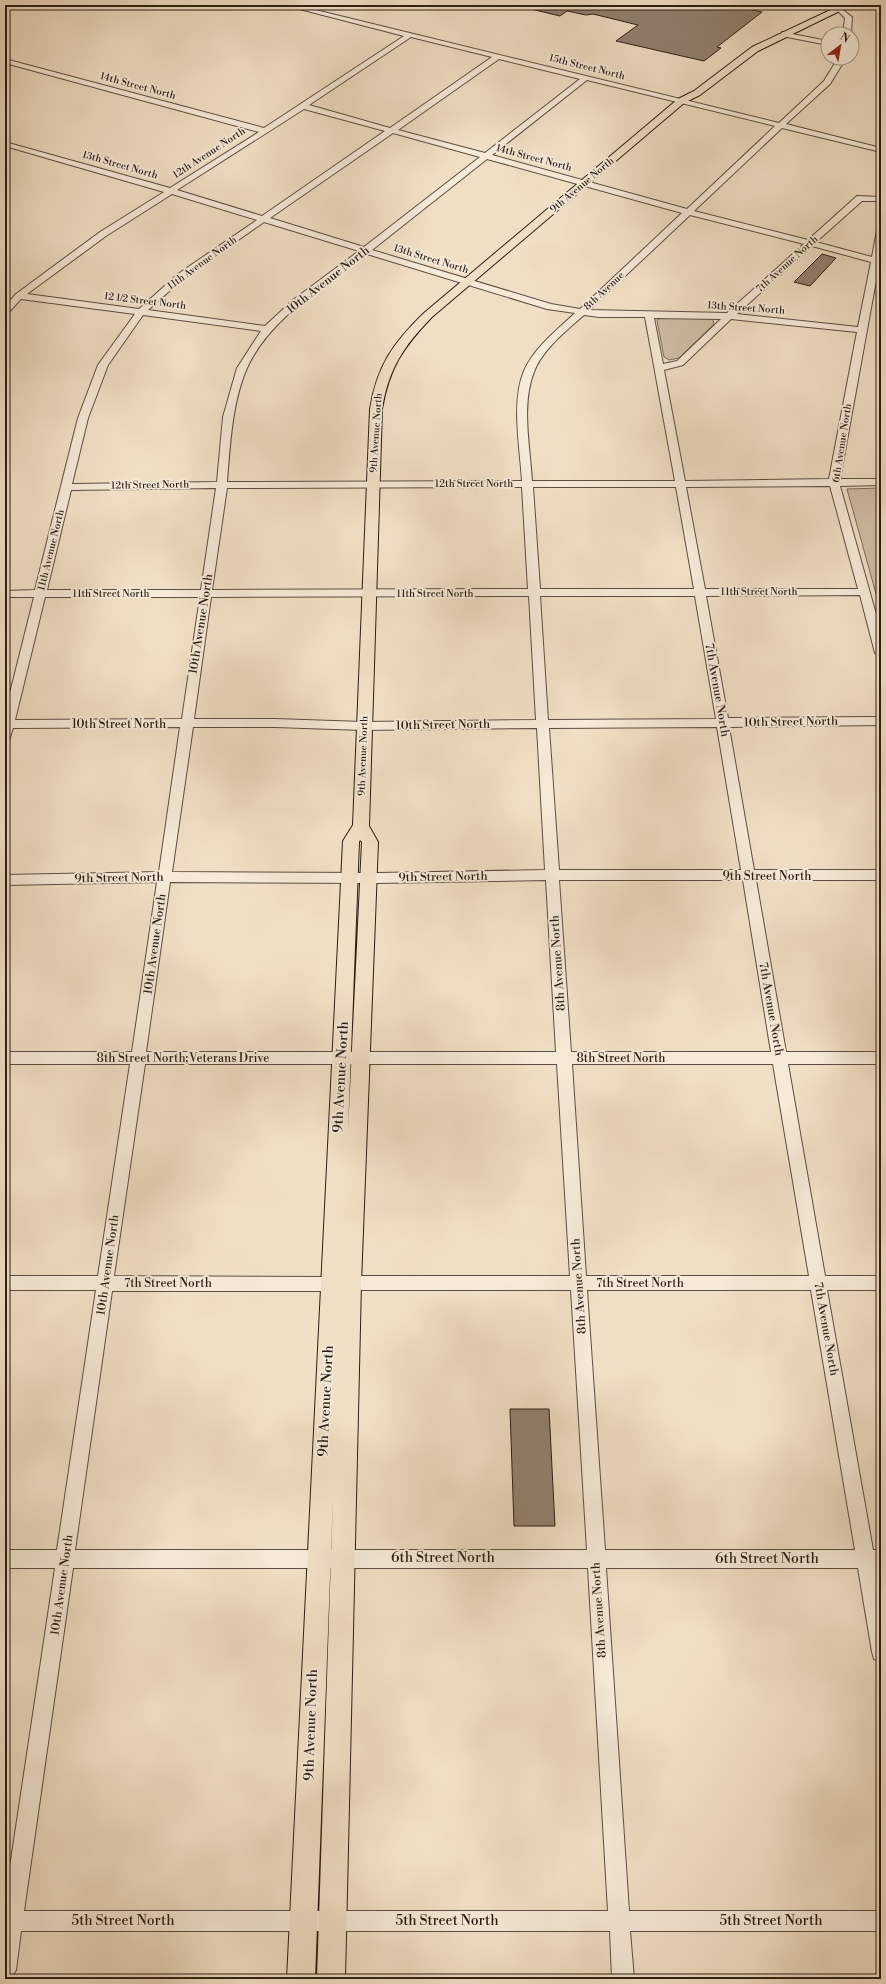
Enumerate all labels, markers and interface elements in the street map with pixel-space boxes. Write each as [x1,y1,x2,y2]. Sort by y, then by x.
north arrow [820,26,860,66]
text: N [837,30,852,47]
street label: 15th Street North [548,52,626,82]
street label: 14th Street North [99,70,177,102]
street label: 12th Avenue North [170,125,248,181]
street label: 14th Street North [495,142,573,174]
street label: 13th Street North [81,148,159,182]
street label: 9th Avenue North [548,155,616,215]
street label: 7th Avenue North [754,233,820,295]
street label: 11th Avenue North [165,234,239,292]
street label: 13th Street North [392,242,470,276]
street label: 10th Avenue North [283,243,373,317]
street label: 8th Avenue [581,269,627,313]
street label: 12 1/2 Street North [103,290,187,312]
street label: 13th Street North [707,299,785,317]
street label: 9th Avenue North [367,393,385,473]
street label: 6th Avenue North [830,403,854,483]
street label: 12th Street North [111,478,189,492]
street label: 12th Street North [435,478,513,490]
street label: 11th Avenue North [35,508,67,592]
street label: 10th Avenue North [186,573,216,675]
street label: 11th Street North [721,586,798,598]
street label: 11th Street North [73,588,150,600]
street label: 11th Street North [397,588,474,600]
street label: 7th Avenue North [701,642,733,738]
street label: 10th Street North [744,714,838,730]
street label: 9th Avenue North [356,716,370,796]
street label: 10th Street North [72,717,166,732]
street label: 10th Street North [396,717,490,733]
street label: 9th Street North [398,869,488,885]
street label: 9th Street North [723,869,811,884]
street label: 9th Street North [74,870,164,886]
street label: 10th Avenue North [141,893,169,995]
street label: 8th Avenue North [547,915,569,1011]
street label: 7th Avenue North [755,961,787,1057]
street label: 9th Avenue North [329,1020,353,1133]
street label: 8th Street North;Veterans Drive [97,1051,269,1066]
street label: 8th Street North [576,1051,666,1066]
street label: 10th Avenue North [94,1214,122,1316]
street label: 8th Avenue North [568,1238,590,1334]
street label: 7th Street North [124,1276,212,1291]
street label: 7th Street North [596,1276,684,1291]
street label: 7th Avenue North [810,1281,842,1377]
street label: 9th Avenue North [314,1344,338,1457]
street label: 10th Avenue North [48,1534,76,1636]
street label: 6th Street North [391,1549,496,1567]
street label: 6th Street North [715,1550,820,1568]
street label: 8th Avenue North [588,1562,610,1658]
street label: 9th Avenue North [300,1668,322,1781]
street label: 5th Street North [72,1912,175,1930]
street label: 5th Street North [396,1912,499,1930]
street label: 5th Street North [720,1912,823,1930]

